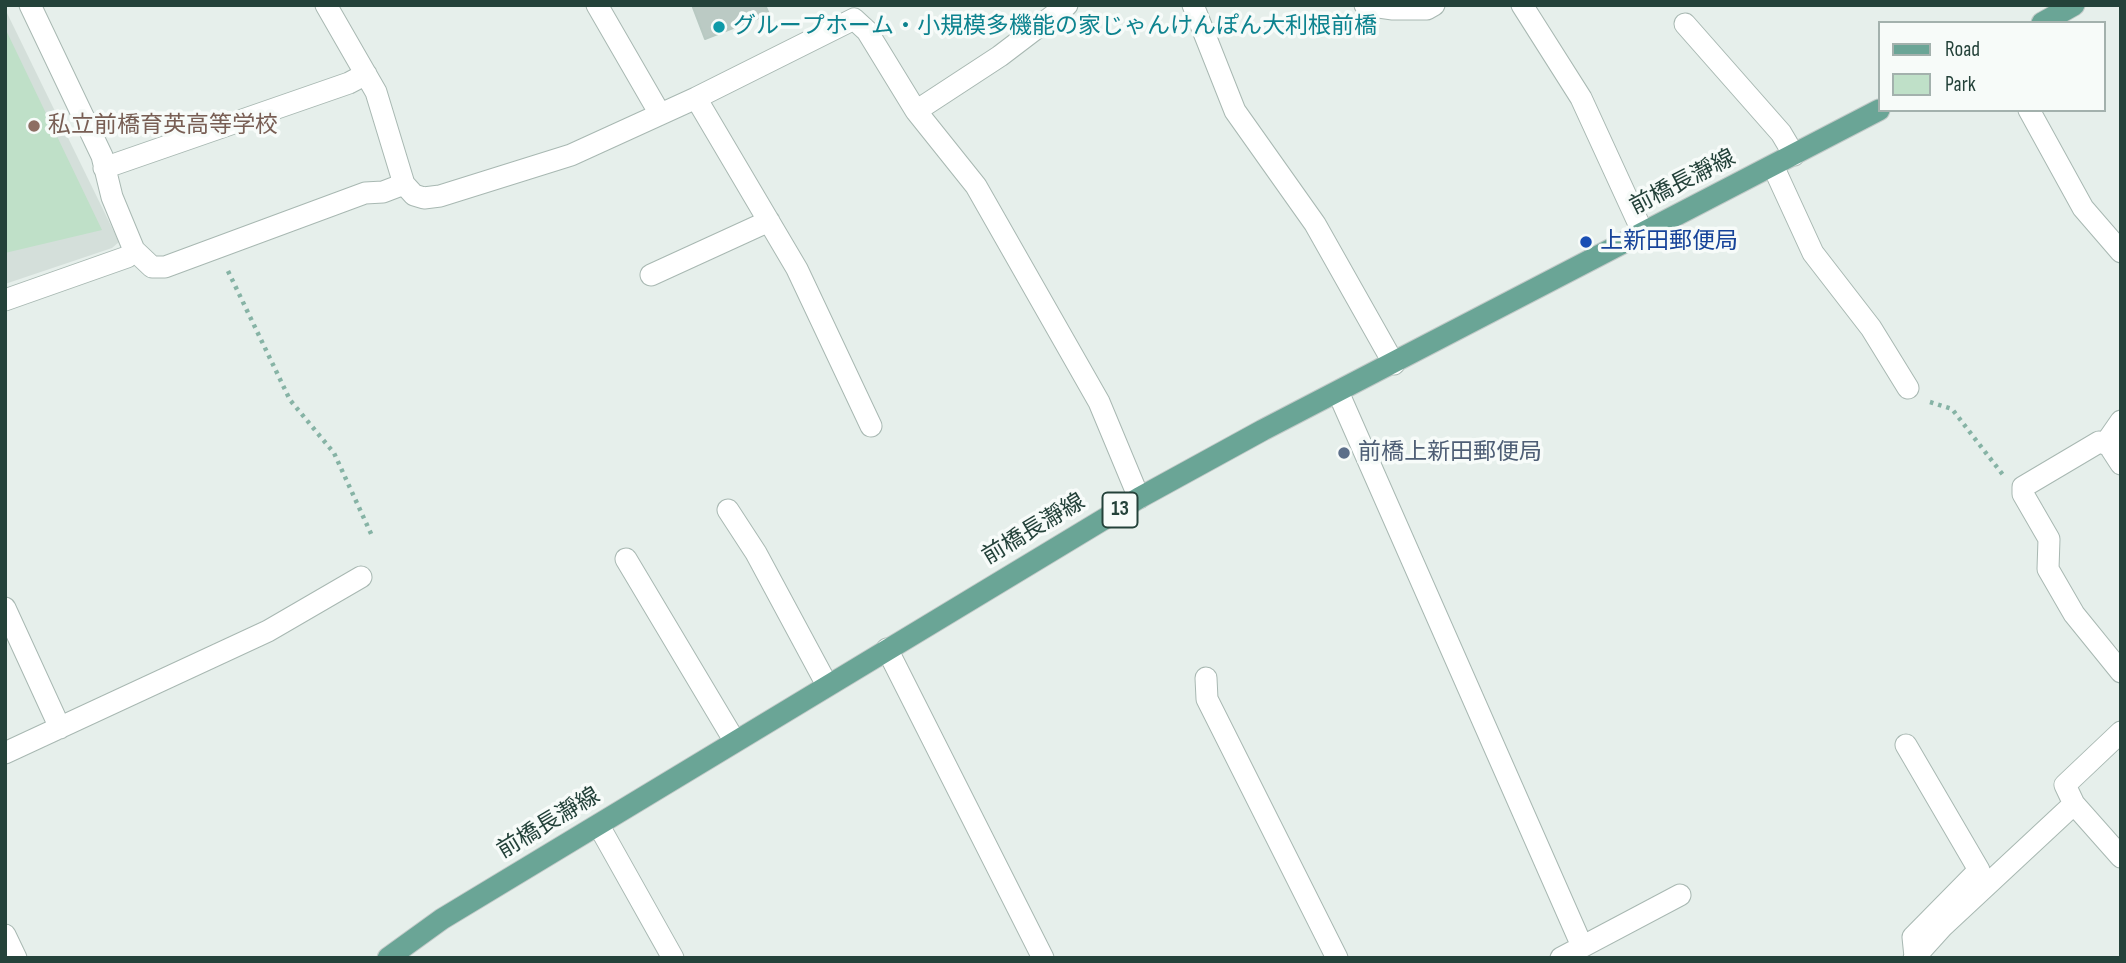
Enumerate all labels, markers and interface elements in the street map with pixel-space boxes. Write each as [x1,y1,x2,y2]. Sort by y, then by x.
place label: グループホーム・小規模多機能の家じゃんけんぽん大利根前橋 [733,13,1377,41]
marker: グループホーム・小規模多機能の家じゃんけんぽん大利根前橋 [711,19,727,35]
legend [1878,21,2105,112]
text: Road [1945,37,1980,62]
text: Park [1945,72,1976,97]
place label: 私立前橋育英高等学校 [48,112,278,140]
marker: 私立前橋育英高等学校 [26,118,42,134]
street label: 前橋長瀞線 [1626,145,1740,221]
place label: 上新田郵便局 [1600,228,1738,256]
marker: 上新田郵便局 [1578,234,1594,250]
place label: 前橋上新田郵便局 [1358,439,1542,467]
marker: 前橋上新田郵便局 [1336,445,1352,461]
street label: 前橋長瀞線 [978,489,1090,571]
road number: 13 [1102,492,1138,528]
street label: 前橋長瀞線 [493,783,605,865]

